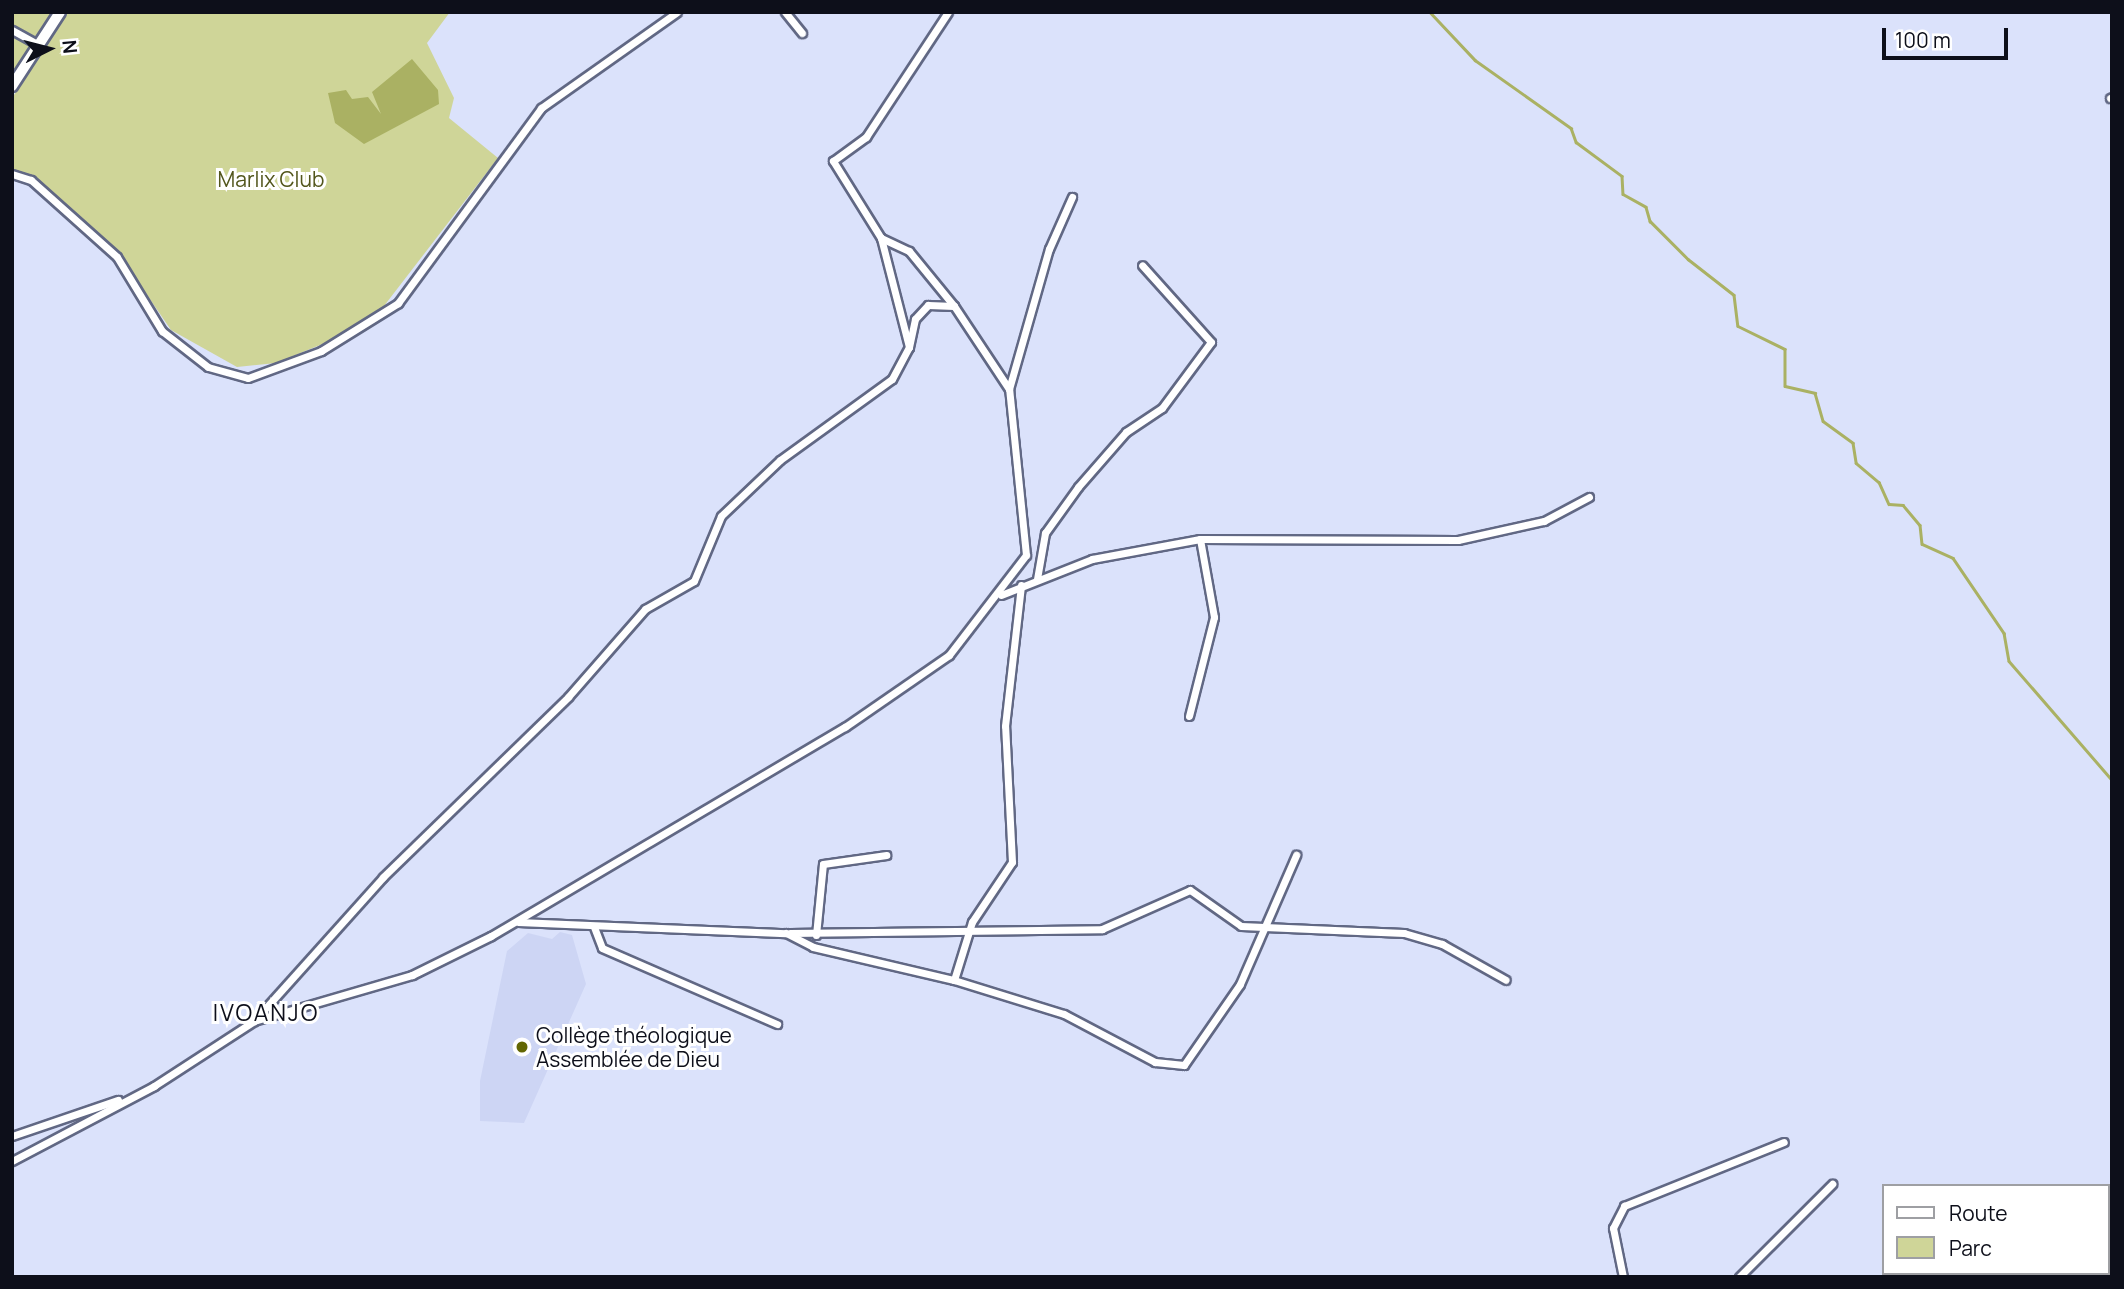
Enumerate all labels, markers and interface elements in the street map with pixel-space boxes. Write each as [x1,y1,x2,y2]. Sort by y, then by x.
north arrow [14,14,84,84]
scale bar [1886,14,2012,58]
text: 100 m [1895,26,1951,54]
text: N [56,39,84,55]
park label: Marlix Club [218,166,324,192]
district label: IVOANJO [214,998,318,1026]
place label: Collège théologique Assemblée de Dieu [536,1022,732,1072]
marker: Collège théologique Assemblée de Dieu [514,1039,530,1055]
legend [1882,1184,2110,1275]
text: Route [1949,1199,2007,1227]
text: Parc [1949,1234,1992,1262]

